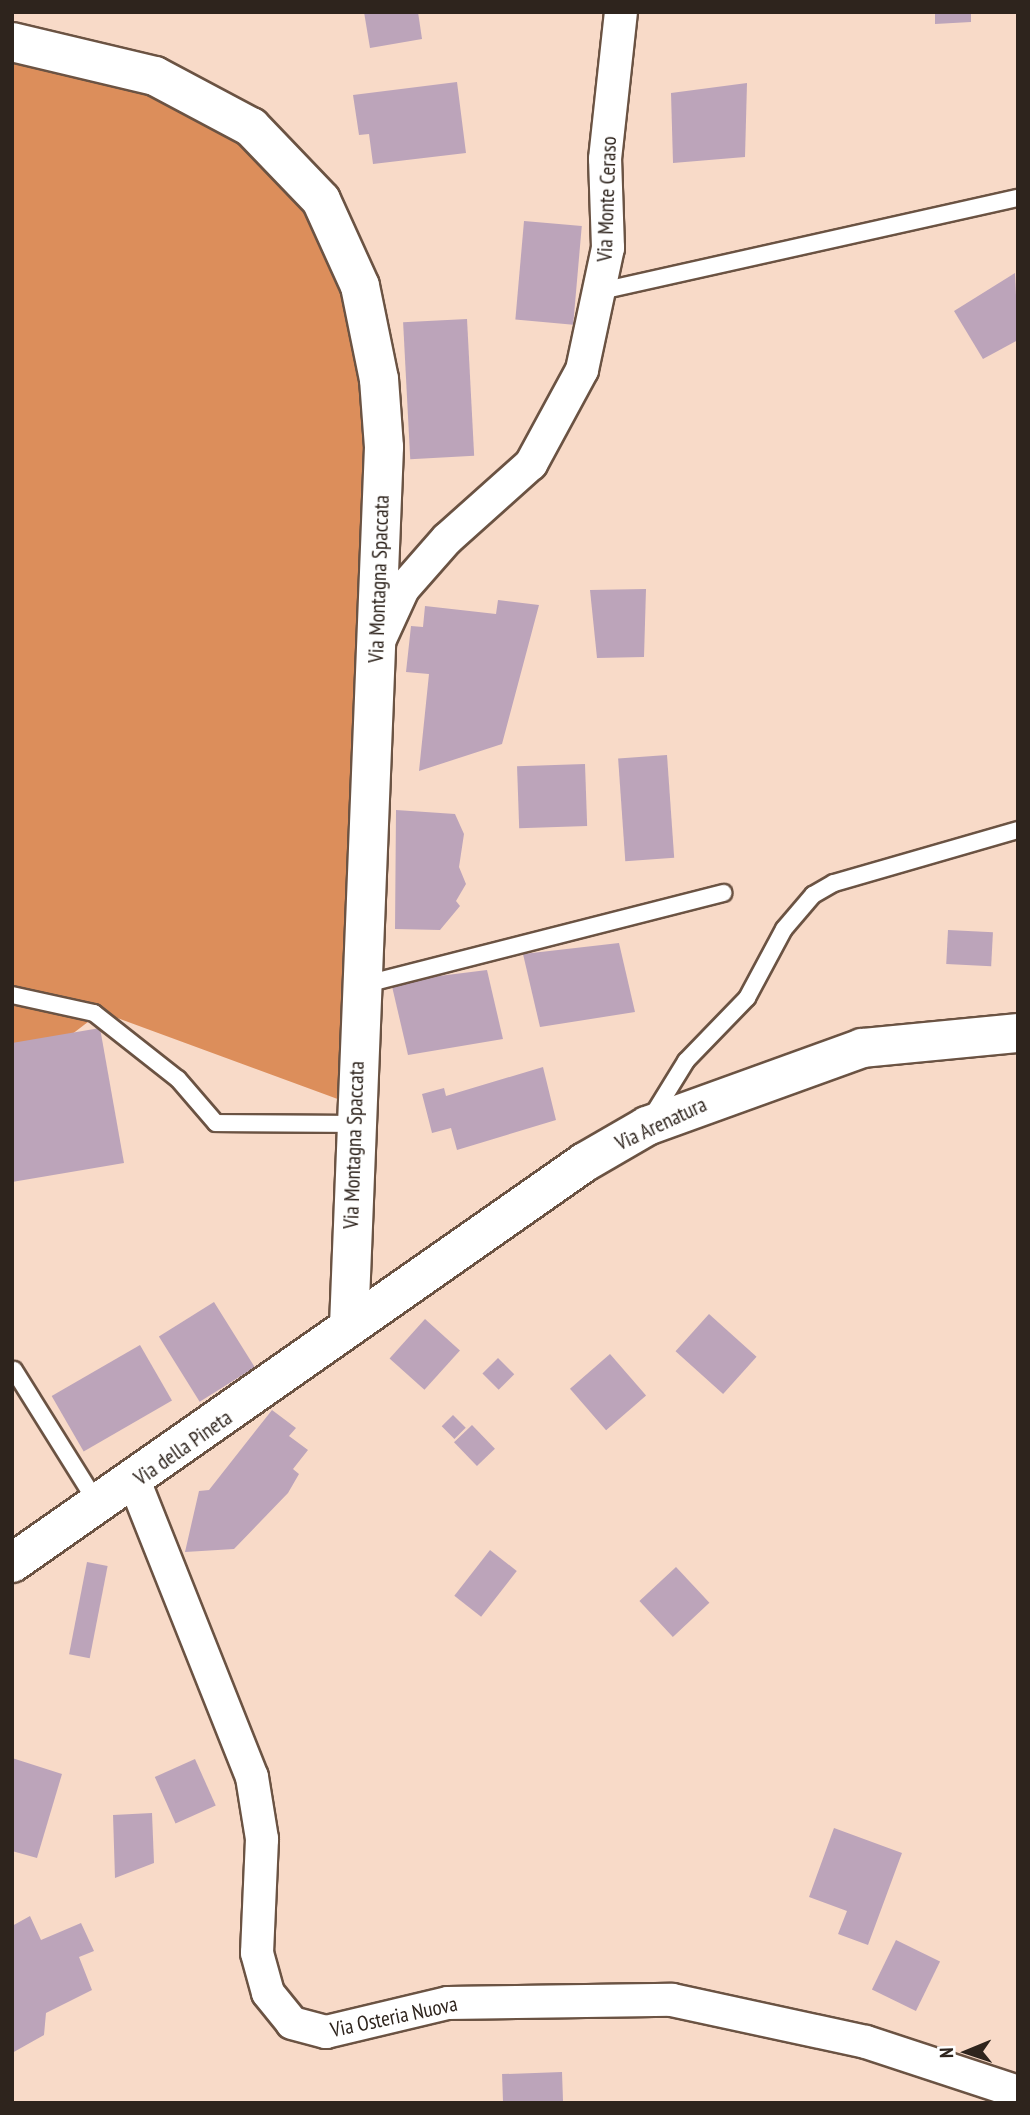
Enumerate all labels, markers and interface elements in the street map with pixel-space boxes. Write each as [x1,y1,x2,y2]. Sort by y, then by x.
street label: Via Monte Ceraso [592,136,622,262]
street label: Via Montagna Spaccata [363,495,395,663]
street label: Via Montagna Spaccata [338,1061,370,1229]
street label: Via Arenatura [611,1092,711,1156]
street label: Via della Pineta [129,1405,237,1491]
street label: Via Osteria Nuova [328,1991,460,2043]
north arrow [932,2017,1002,2087]
text: N [934,2047,958,2058]

